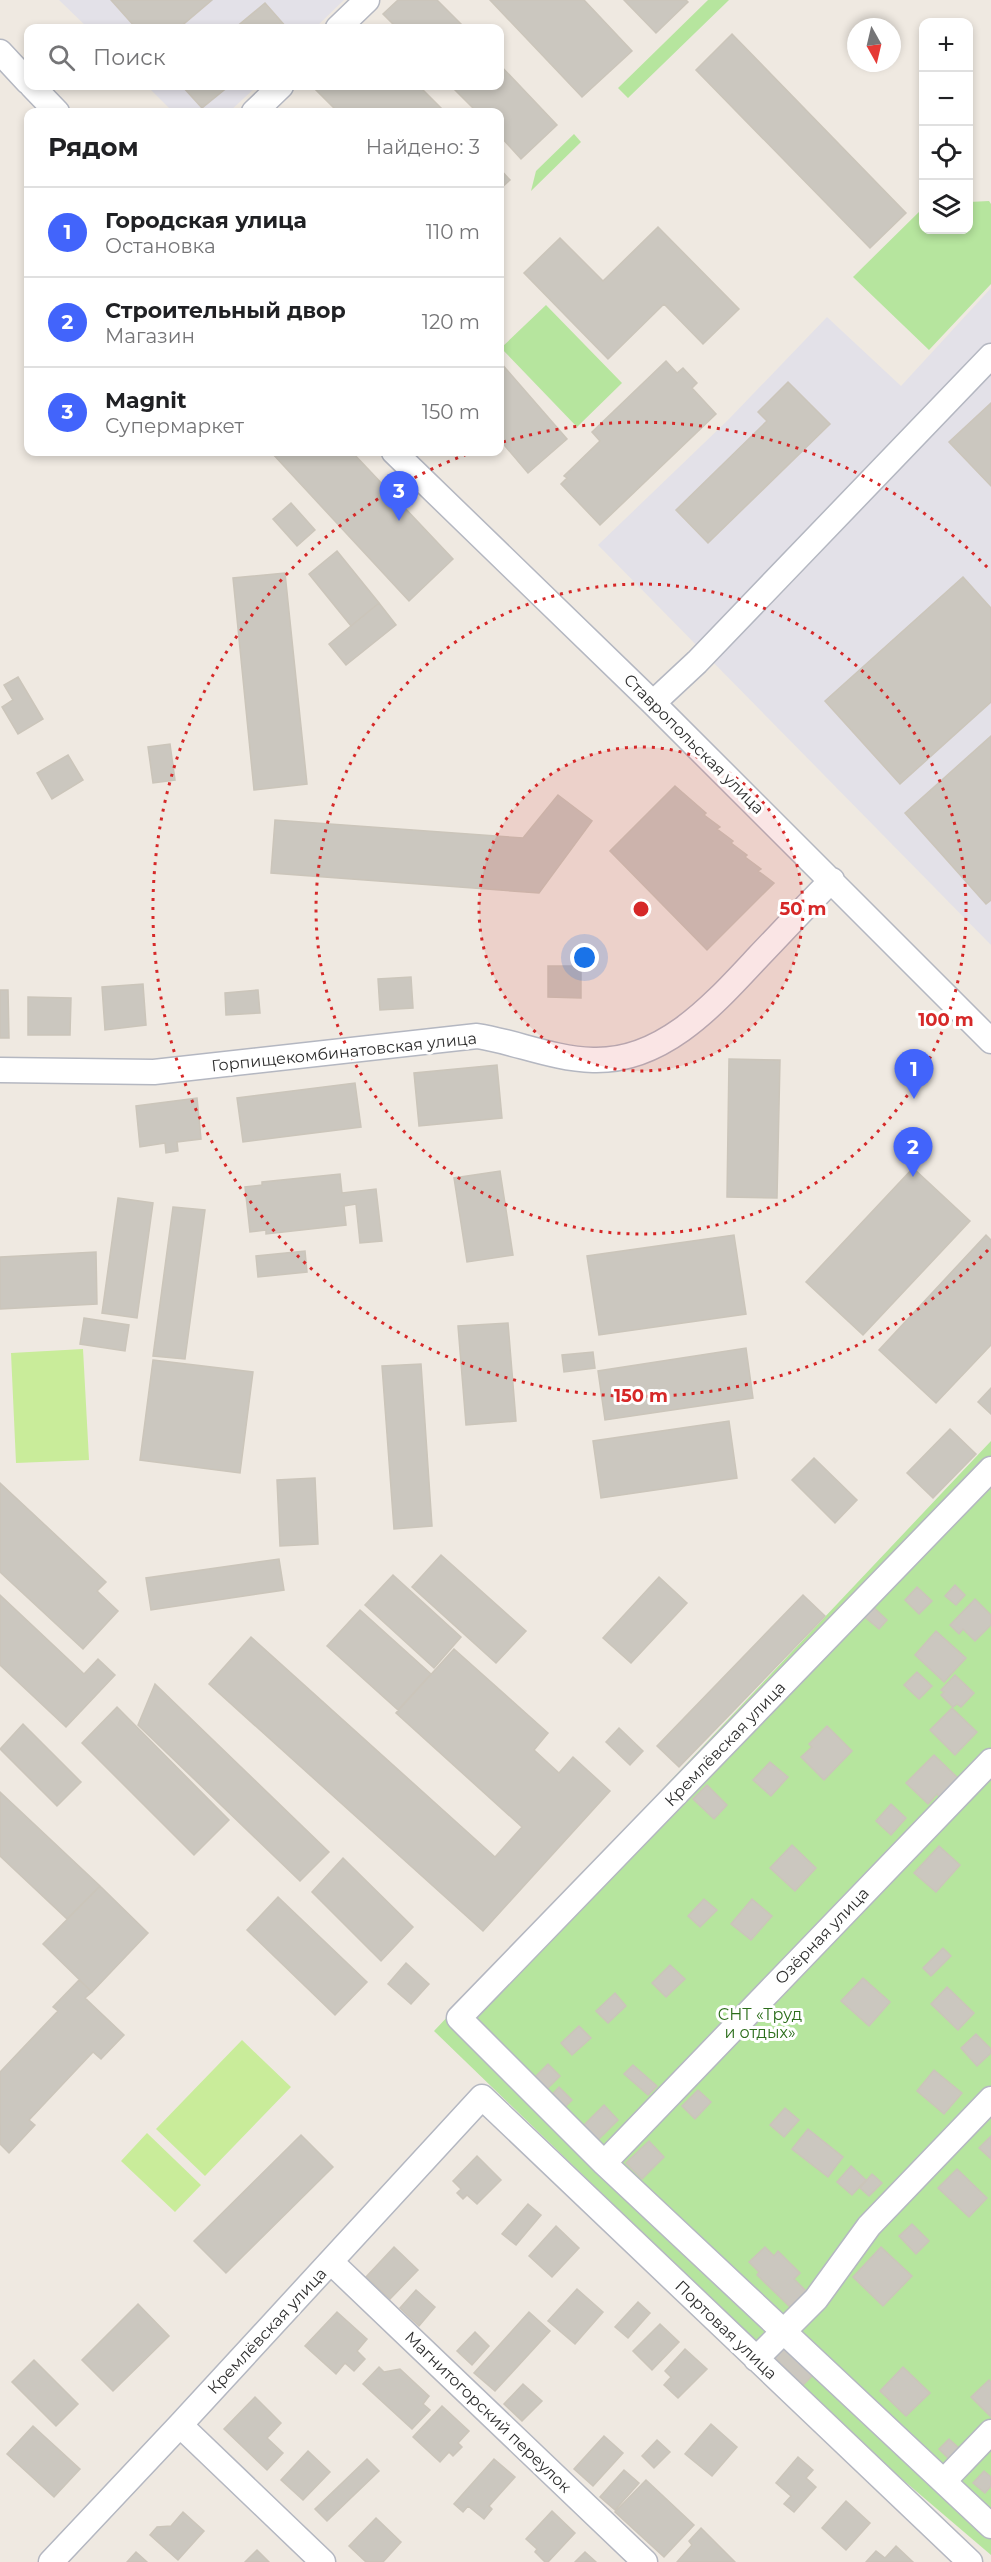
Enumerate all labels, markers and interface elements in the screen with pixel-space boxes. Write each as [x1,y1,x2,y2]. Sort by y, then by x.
north arrow [847,18,901,72]
map controls [919,18,973,234]
button: + [919,18,973,72]
search box [24,24,504,90]
icon: search [45,41,78,74]
text: Поиск [93,44,165,71]
button: − [919,72,973,126]
button: locate [919,126,973,180]
text: Рядом [48,131,139,163]
text: Найдено: 3 [366,135,480,159]
button: layers [919,180,973,234]
text: Городская улица [105,207,307,234]
text: 1 [64,220,71,244]
text: 110 m [426,220,480,244]
text: Остановка [105,234,216,258]
text: Строительный двор [105,297,346,324]
text: 2 [62,310,73,334]
text: 120 m [422,310,480,334]
text: Магазин [105,324,195,348]
text: Magnit [105,387,186,414]
text: 3 [62,400,73,424]
text: 150 m [422,400,480,424]
text: Супермаркет [105,414,244,438]
pin: 3 [380,472,418,521]
street label: Ставропольская улица [620,670,768,818]
text: 50 m [780,898,826,920]
centre of rings [631,899,651,919]
your location [570,943,599,972]
text: 100 m [918,1009,974,1031]
street label: Горпищекомбинатовская улица [210,1029,478,1075]
pin: 1 [894,1050,934,1099]
pin: 2 [894,1128,932,1177]
text: 150 m [614,1385,668,1407]
street label: Кремлёвская улица [661,1678,789,1810]
street label: Озёрная улица [771,1884,873,1988]
park label: СНТ «Труд и отдых» [718,2005,802,2042]
street label: Кремлёвская улица [204,2264,330,2398]
street label: Портовая улица [671,2277,781,2383]
street label: Магнитогорский переулок [401,2327,576,2497]

